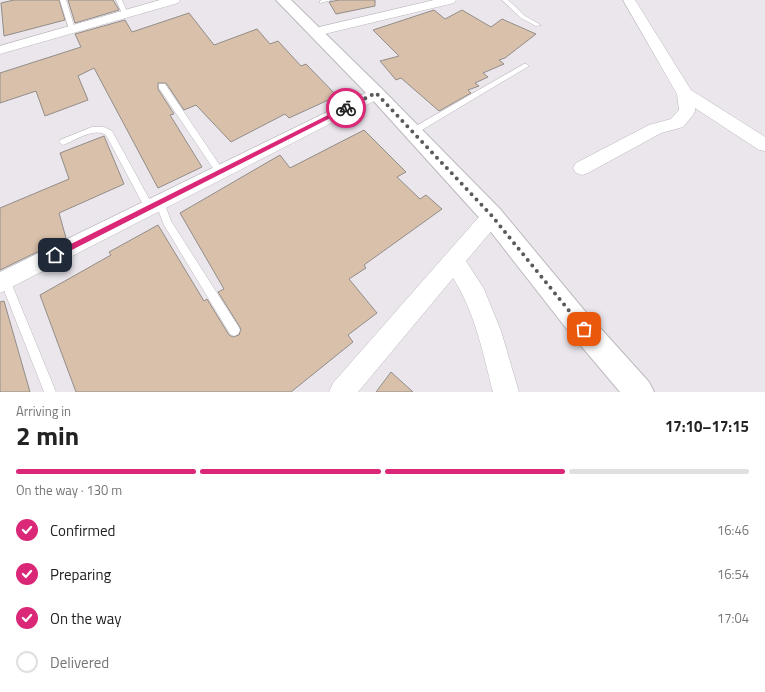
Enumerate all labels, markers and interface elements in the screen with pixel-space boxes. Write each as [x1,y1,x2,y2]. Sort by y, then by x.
courier [326,88,366,128]
icon: bike [335,97,357,119]
pin [38,238,72,272]
icon: home [44,244,66,266]
pin [567,312,601,346]
icon: bag [573,318,595,340]
text: Arriving in [16,401,71,421]
text: 17:10–17:15 [665,415,749,438]
text: 2 min [16,416,79,455]
text: On the way · 130 m [16,480,122,500]
icon: check [16,519,38,541]
text: Confirmed [50,519,115,542]
text: 16:46 [717,520,749,540]
icon: check [16,563,38,585]
text: Preparing [50,563,111,586]
text: 16:54 [717,564,749,584]
icon: check [16,607,38,629]
text: On the way [50,607,122,630]
text: 17:04 [717,608,749,628]
text: Delivered [50,651,109,674]

